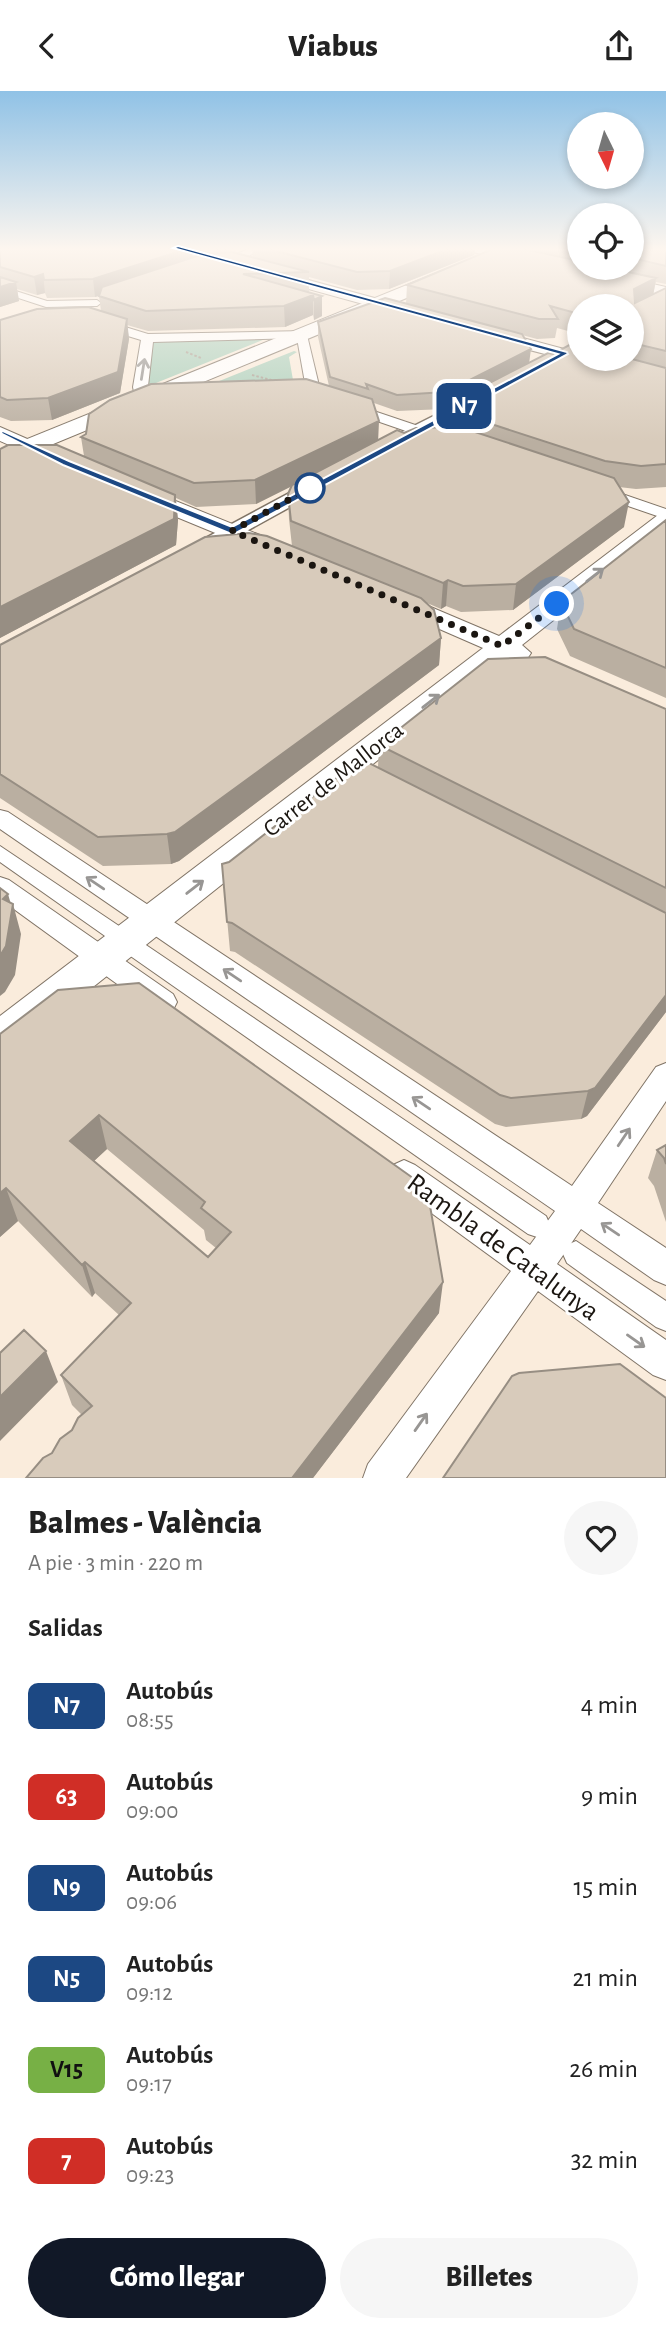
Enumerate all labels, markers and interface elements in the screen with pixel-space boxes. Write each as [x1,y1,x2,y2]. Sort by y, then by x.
icon: back [28,27,66,65]
icon: share [600,27,638,65]
text: Viabus [288,30,378,62]
north arrow [567,112,644,189]
map controls [567,112,644,371]
button: locate [567,203,644,280]
button: layers [567,294,644,371]
one-way arrow [137,358,150,381]
line badge: N7 [433,383,496,429]
text: N7 [450,394,478,418]
unlabelled marker [295,473,325,503]
one-way arrow [585,568,604,583]
your location [539,586,574,621]
one-way arrow [422,693,440,708]
street label: Carrer de Mallorca [259,718,408,842]
one-way arrow [86,876,105,890]
one-way arrow [185,880,204,895]
one-way arrow [223,968,242,982]
one-way arrow [411,1096,431,1110]
one-way arrow [617,1128,631,1147]
street label: Rambla de Catalunya [402,1169,604,1326]
one-way arrow [600,1222,620,1236]
one-way arrow [626,1334,645,1348]
one-way arrow [414,1413,428,1432]
button: heart [564,1501,638,1575]
text: Balmes - València [28,1507,262,1540]
text: A pie · 3 min · 220 m [28,1552,203,1575]
text: Salidas [28,1615,103,1641]
text: Autobús [126,1678,213,1704]
text: 4 min [581,1692,638,1718]
text: N7 [53,1694,80,1718]
text: 08:55 [126,1709,174,1732]
text: Autobús [126,1769,213,1795]
text: 9 min [581,1783,638,1809]
text: 63 [56,1785,77,1809]
text: 09:00 [126,1800,179,1823]
text: Autobús [126,1860,213,1886]
text: 15 min [573,1874,638,1900]
text: N9 [52,1876,81,1900]
text: 09:06 [126,1891,177,1914]
text: Autobús [126,1951,213,1977]
text: 21 min [572,1965,638,1991]
text: N5 [53,1967,80,1991]
text: 09:12 [126,1982,173,2005]
text: Autobús [126,2042,213,2068]
text: 26 min [569,2056,638,2082]
text: V15 [50,2058,83,2082]
text: 09:17 [126,2073,172,2096]
text: Autobús [126,2133,213,2159]
text: 32 min [571,2147,638,2173]
text: 7 [61,2149,72,2173]
text: 09:23 [126,2164,174,2187]
button: Cómo llegar [28,2238,326,2318]
button: Billetes [340,2238,638,2318]

